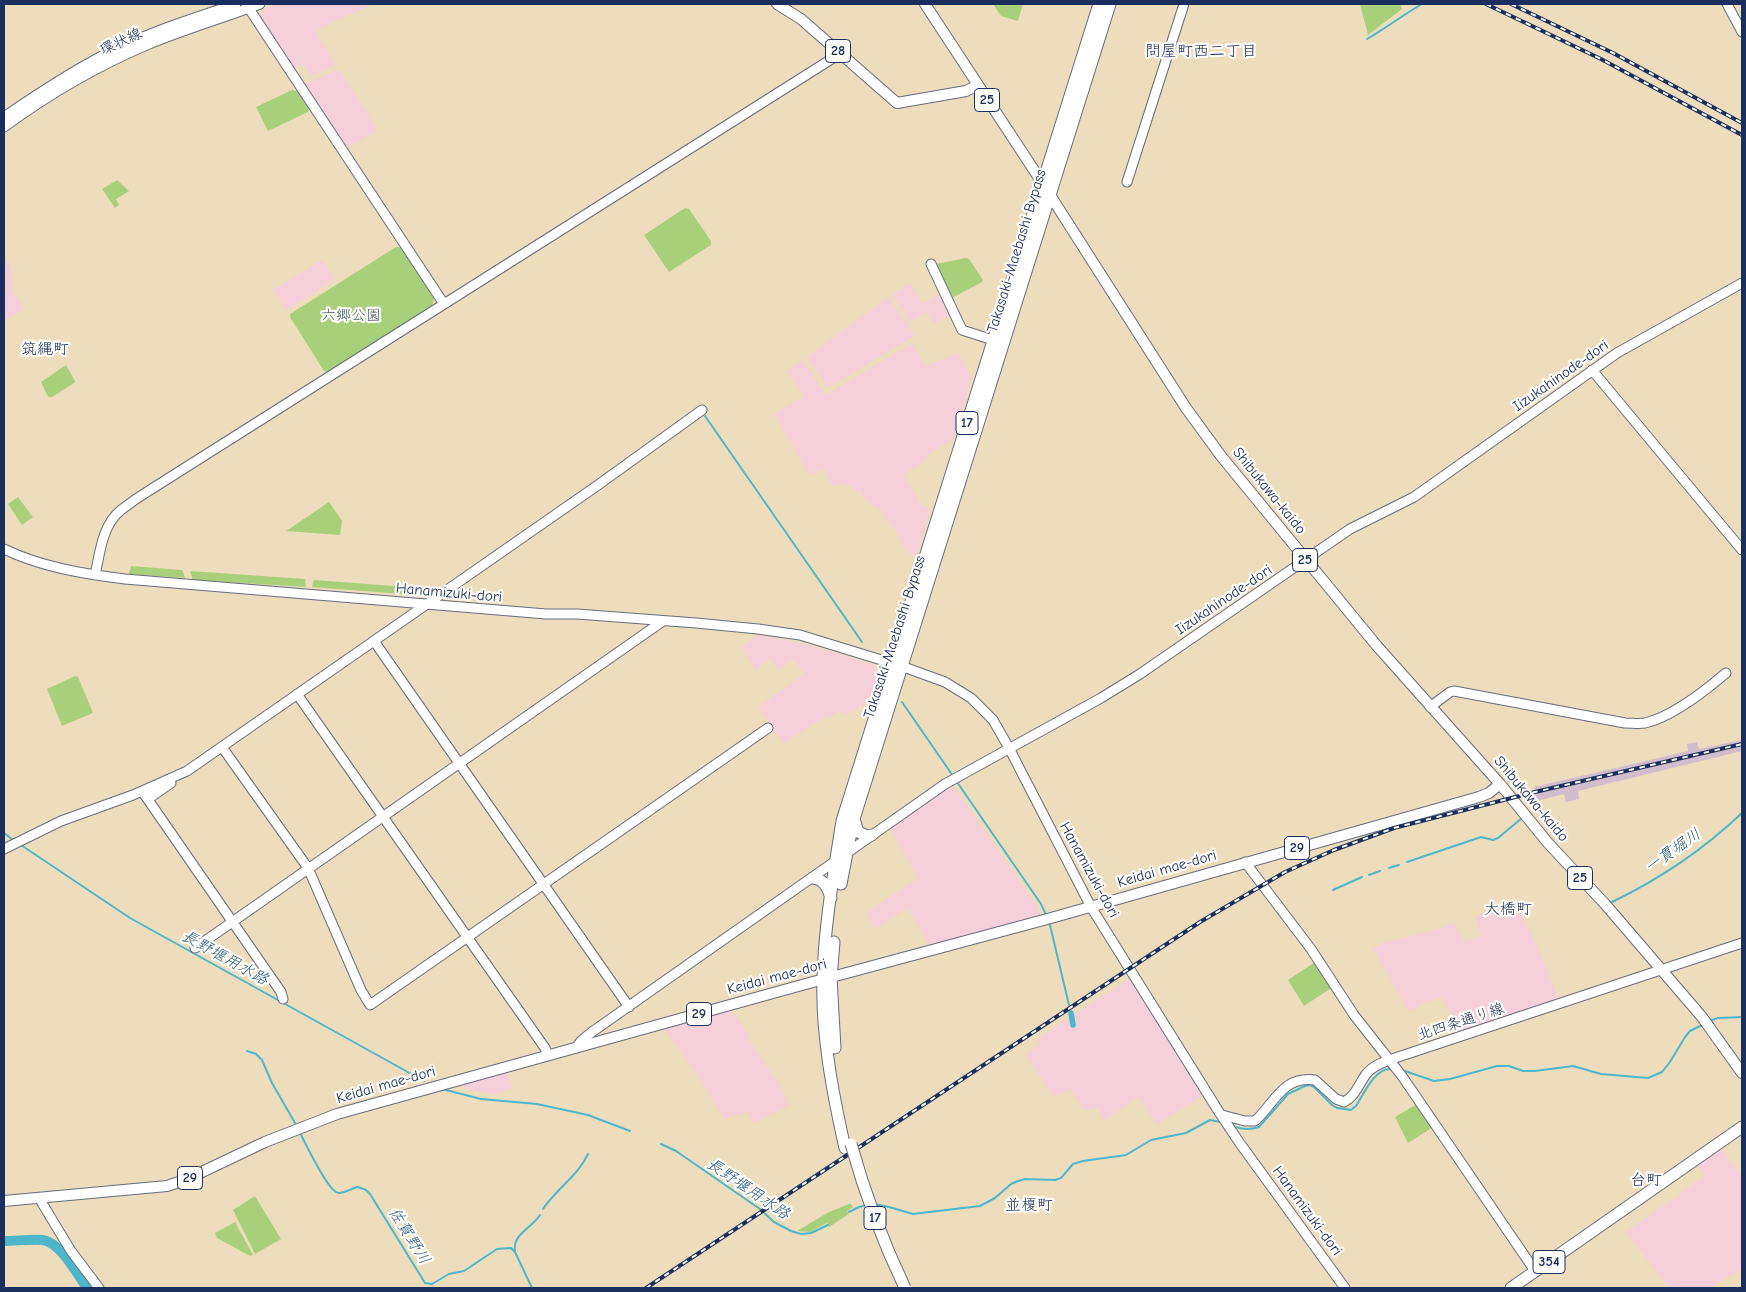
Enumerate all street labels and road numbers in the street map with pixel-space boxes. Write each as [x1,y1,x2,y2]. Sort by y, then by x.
street label: 環状線 [97,24,145,60]
road number: 28 [826,40,850,62]
road number: 25 [974,88,1000,112]
street label: Takasaki-Maebashi Bypass [984,167,1050,335]
street label: Iizukahinode-dori [1510,336,1612,416]
road number: 17 [956,412,978,434]
street label: Shibukawa-kaido [1228,444,1310,538]
road number: 25 [1292,548,1318,572]
street label: Takasaki-Maebashi Bypass [860,553,930,721]
street label: Iizukahinode-dori [1172,561,1276,639]
street label: Hanamizuki-dori [395,579,503,607]
street label: Shibukawa-kaido [1490,752,1572,846]
street label: Hanamizuki-dori [1055,819,1123,921]
road number: 29 [1284,836,1310,860]
street label: Keidai mae-dori [1115,846,1219,892]
road number: 25 [1568,866,1592,890]
street label: Keidai mae-dori [725,955,829,999]
street label: 北四条通り線 [1415,1000,1507,1044]
road number: 29 [686,1002,712,1026]
street label: Keidai mae-dori [334,1062,438,1108]
street label: Hanamizuki-dori [1268,1163,1346,1259]
road number: 29 [178,1166,202,1190]
road number: 17 [864,1206,886,1230]
road number: 354 [1533,1250,1565,1274]

